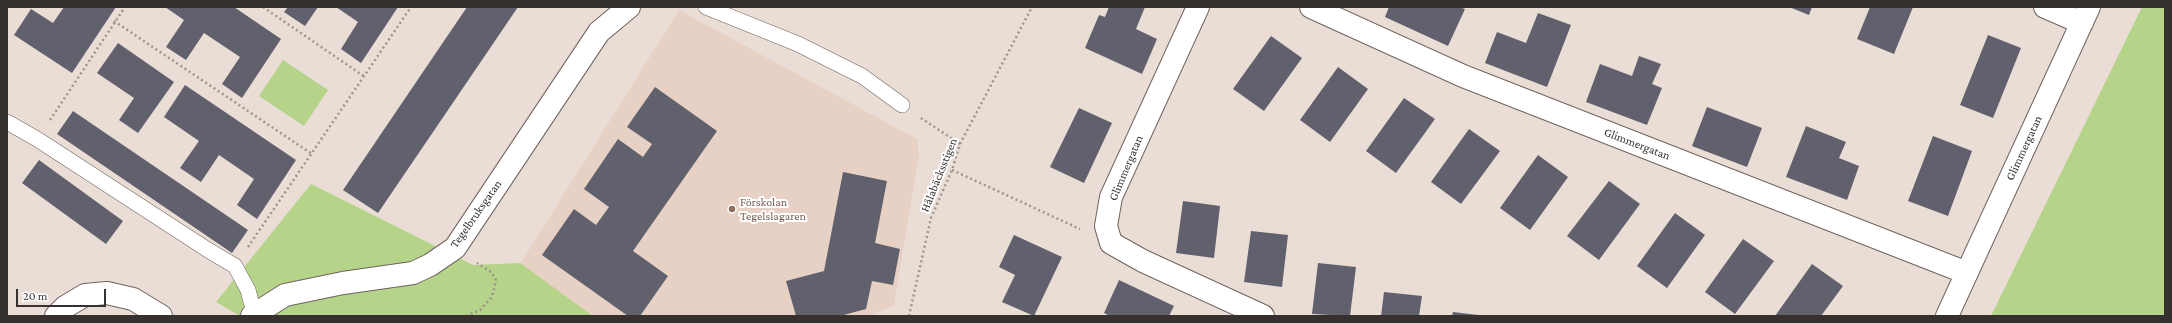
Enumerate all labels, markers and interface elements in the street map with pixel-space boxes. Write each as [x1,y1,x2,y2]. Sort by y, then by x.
street label: Glimmergatan [2003,113,2045,183]
street label: Glimmergatan [1602,125,1672,163]
street label: Glimmergatan [1106,133,1146,203]
street label: Hålabäcksstigen [918,136,960,214]
street label: Tegelbruksgatan [447,177,505,251]
place label: Förskolan Tegelslagaren [740,195,806,223]
marker: Förskolan Tegelslagaren [727,204,737,214]
scale bar [18,281,108,307]
text: 20 m [23,289,47,303]

